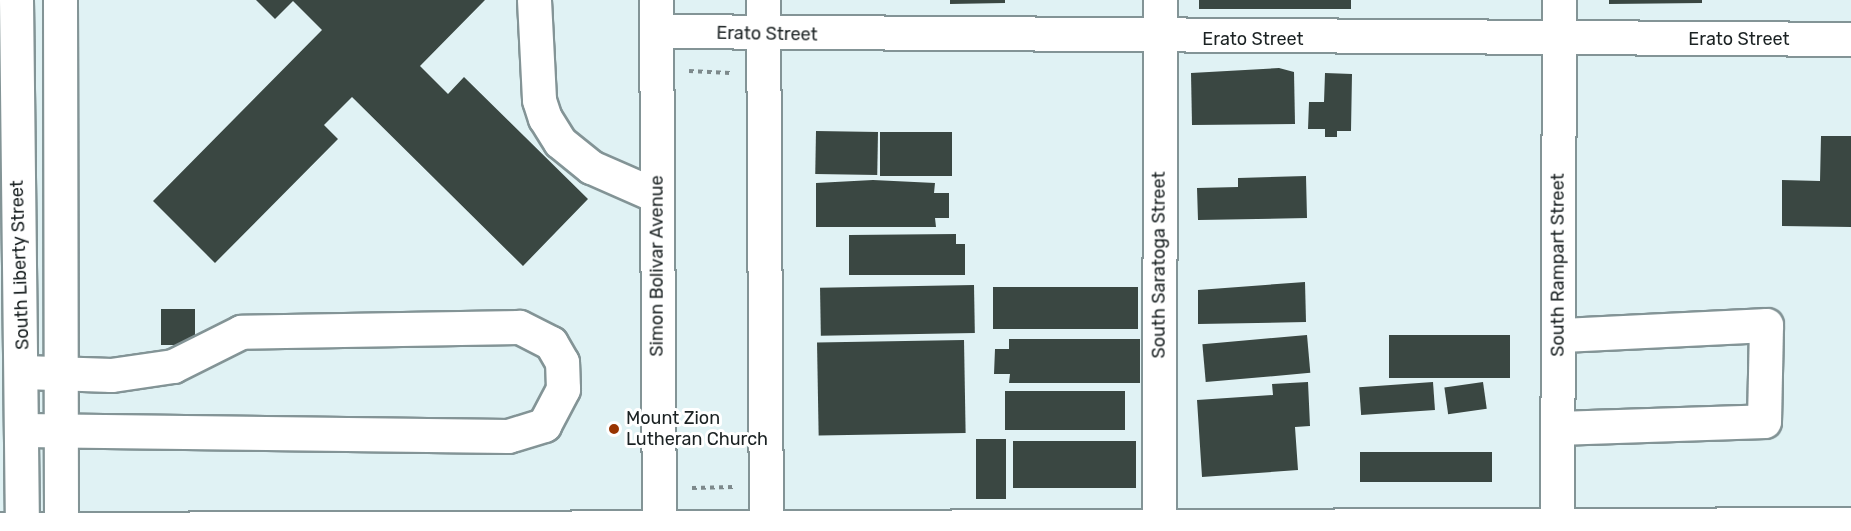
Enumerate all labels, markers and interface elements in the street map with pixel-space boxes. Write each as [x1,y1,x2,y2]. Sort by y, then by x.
street label: Erato Street [716,22,818,46]
street label: Erato Street [1202,28,1304,50]
street label: Erato Street [1688,28,1790,50]
street label: South Saratoga Street [1148,172,1170,358]
street label: South Rampart Street [1547,173,1569,357]
street label: Simon Bolivar Avenue [646,175,668,357]
street label: South Liberty Street [6,180,34,350]
place label: Mount Zion Lutheran Church [626,408,768,450]
marker: Mount Zion Lutheran Church [607,422,621,436]

